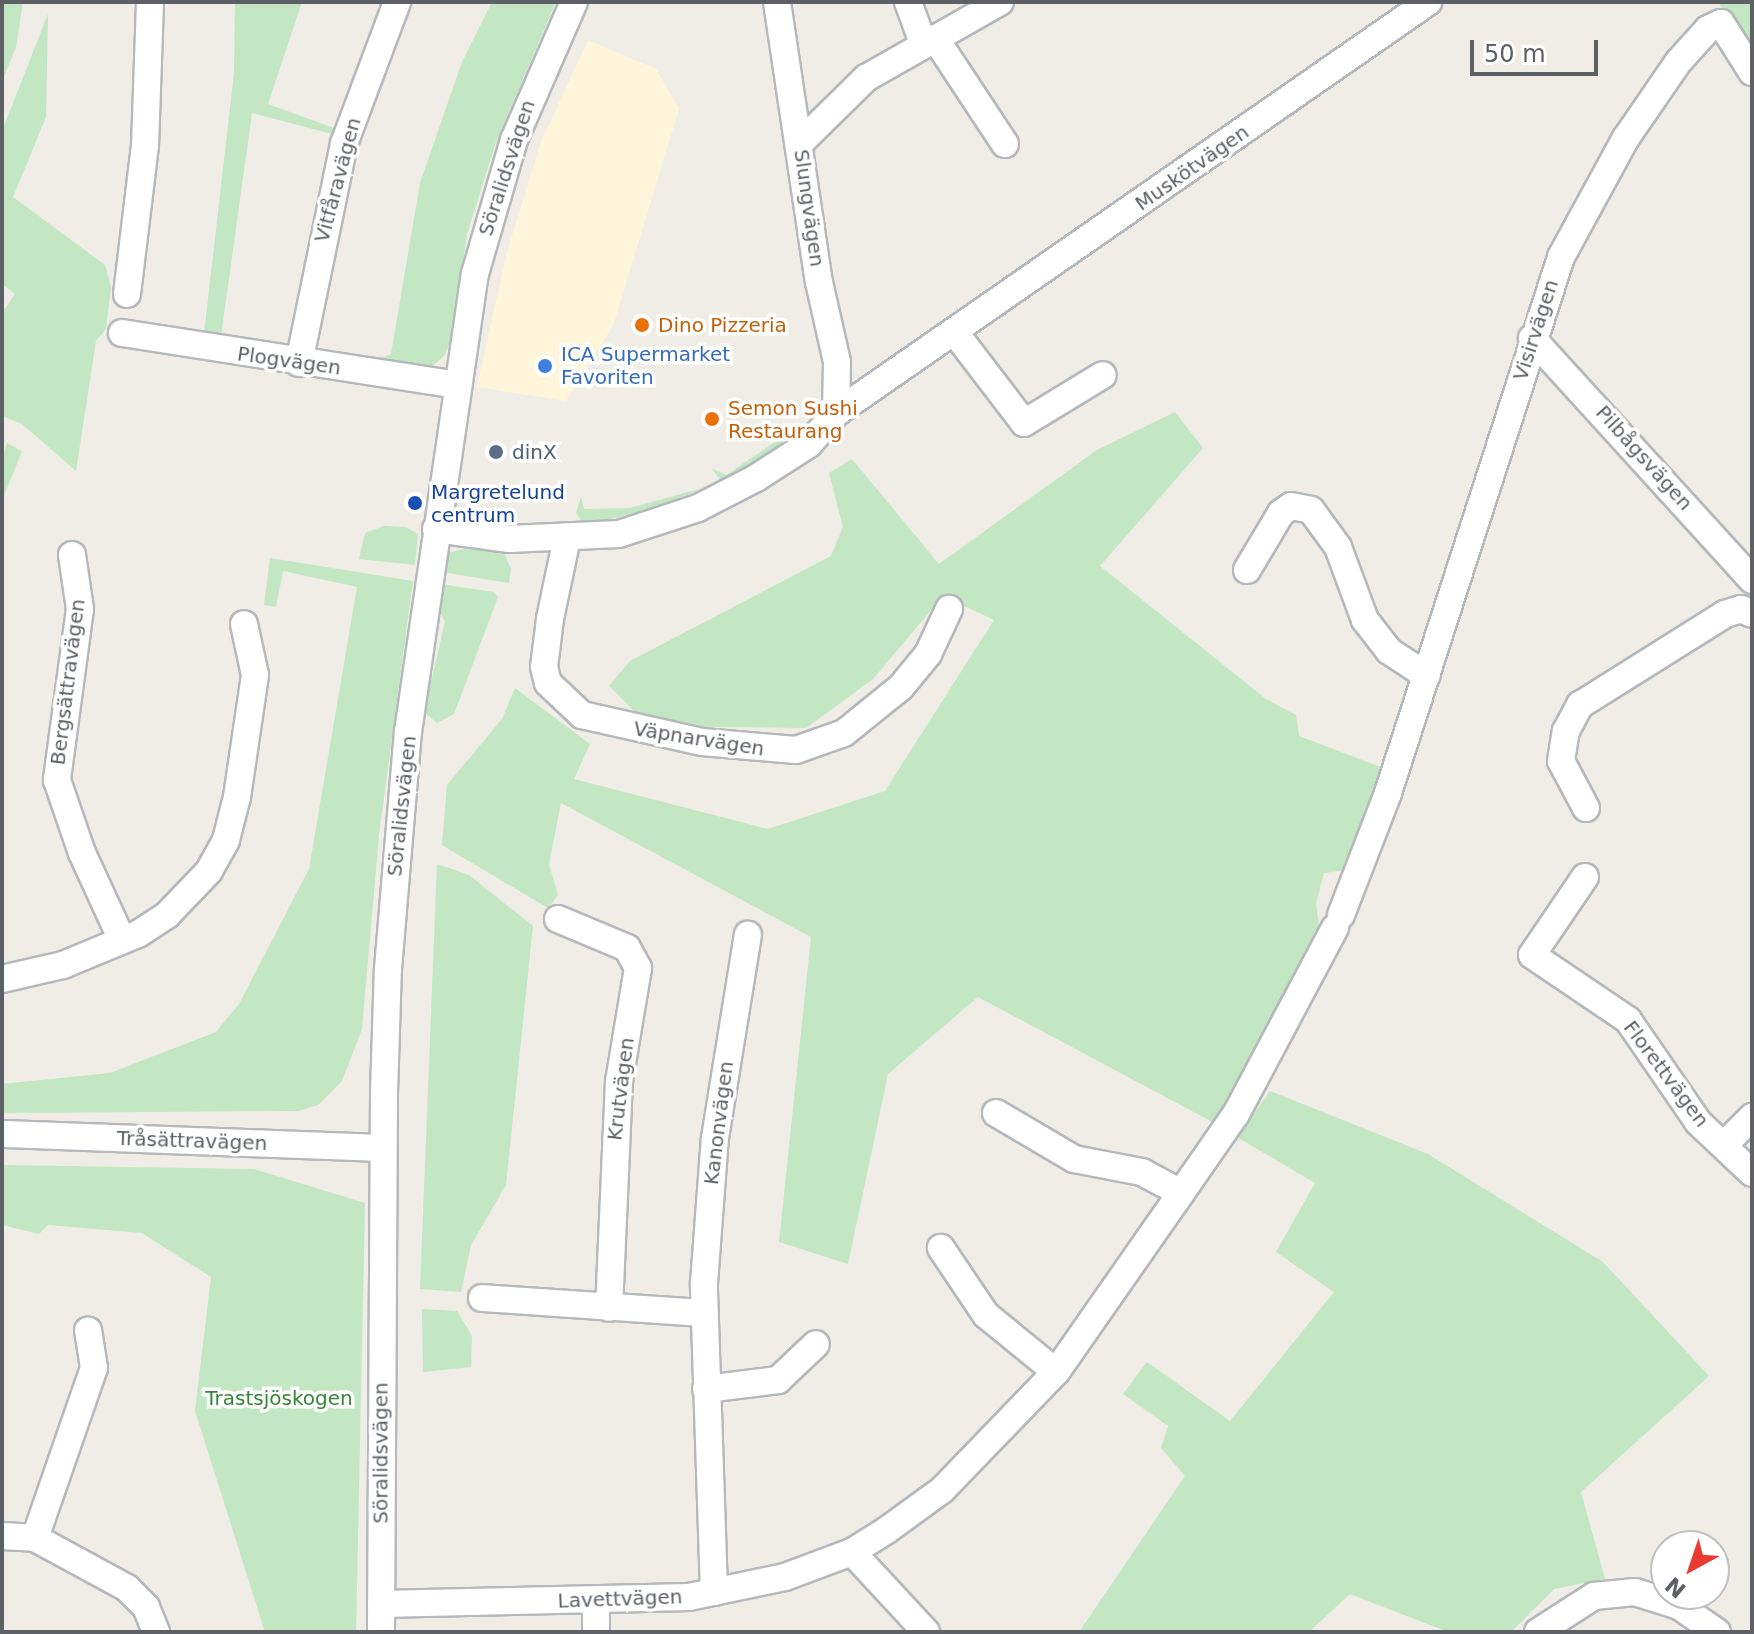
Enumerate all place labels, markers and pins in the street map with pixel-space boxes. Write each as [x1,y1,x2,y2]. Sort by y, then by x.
place label: Dino Pizzeria [658,313,787,337]
marker: Dino Pizzeria [633,316,651,334]
place label: ICA Supermarket Favoriten [561,342,730,389]
marker: ICA Supermarket Favoriten [536,357,554,375]
place label: Semon Sushi Restaurang [728,396,858,443]
marker: Semon Sushi Restaurang [703,410,721,428]
place label: dinX [512,440,557,464]
marker: dinX [487,443,505,461]
place label: Margretelund centrum [431,480,565,527]
marker: Margretelund centrum [406,494,424,512]

